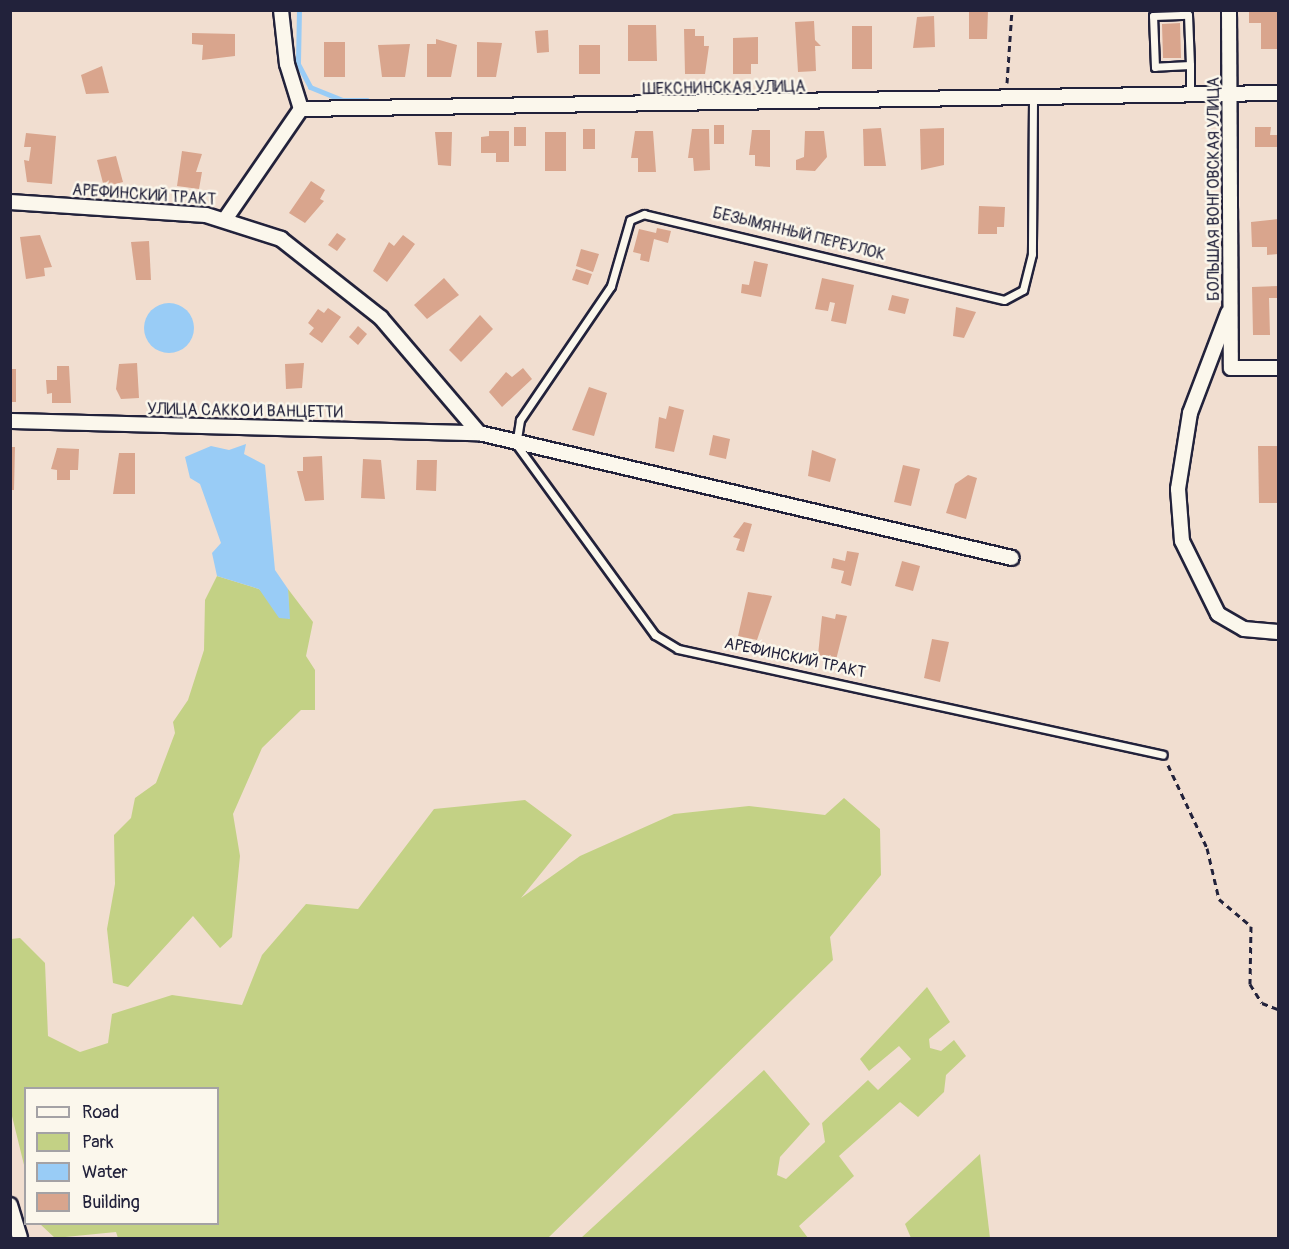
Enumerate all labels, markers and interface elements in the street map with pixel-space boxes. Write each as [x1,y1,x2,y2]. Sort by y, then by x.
street label: ШЕКСНИНСКАЯ УЛИЦА [642,77,806,99]
street label: БОЛЬШАЯ ВОНГОВСКАЯ УЛИЦА [1204,77,1224,301]
street label: АРЕФИНСКИЙ ТРАКТ [71,180,217,210]
street label: БЕЗЫМЯННЫЙ ПЕРЕУЛОК [711,203,887,265]
street label: УЛИЦА САККО И ВАНЦЕТТИ [147,400,343,422]
street label: АРЕФИНСКИЙ ТРАКТ [723,634,867,682]
legend [24,1087,219,1225]
text: Road [82,1101,119,1124]
text: Park [82,1131,114,1154]
text: Water [82,1161,128,1184]
text: Building [82,1191,140,1214]

